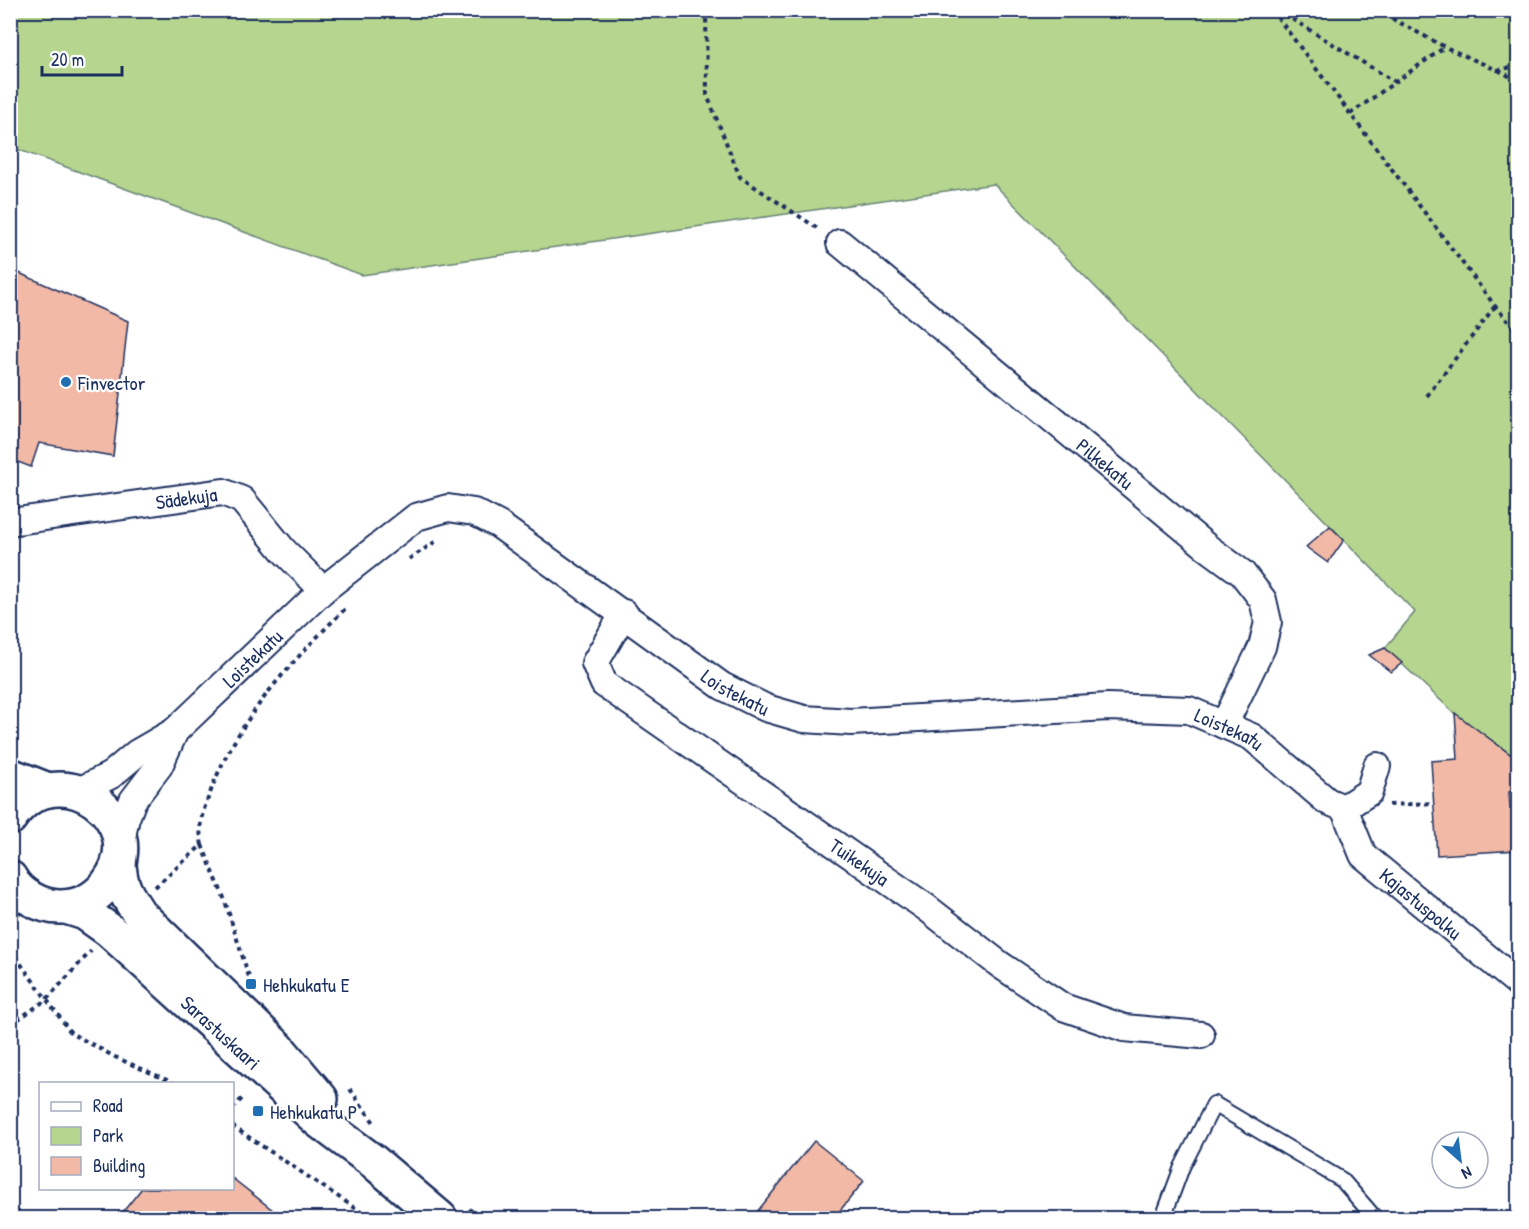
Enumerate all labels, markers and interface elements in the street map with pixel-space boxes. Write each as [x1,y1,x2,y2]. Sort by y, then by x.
scale bar [42,39,122,77]
text: 20 m [51,47,84,72]
place label: Finvector [77,369,146,396]
marker: Finvector [59,375,73,389]
street label: Pilkekatu [1071,431,1140,495]
street label: Sädekuja [154,479,219,515]
street label: Loistekatu [216,623,288,693]
street label: Loistekatu [696,662,774,721]
street label: Loistekatu [1191,701,1270,756]
street label: Tuikekuja [825,831,895,892]
street label: Kajastuspolku [1374,861,1468,945]
place label: Hehkukatu E [263,971,350,998]
marker: Hehkukatu E [244,977,258,991]
street label: Sarastuskaari [175,989,267,1075]
legend [39,1082,234,1190]
text: Road [93,1093,123,1118]
place label: Hehkukatu P [270,1098,357,1125]
marker: Hehkukatu P [251,1104,265,1118]
text: Park [93,1123,124,1148]
north arrow [1430,1130,1490,1190]
text: Building [93,1153,145,1178]
text: N [1458,1162,1476,1185]

